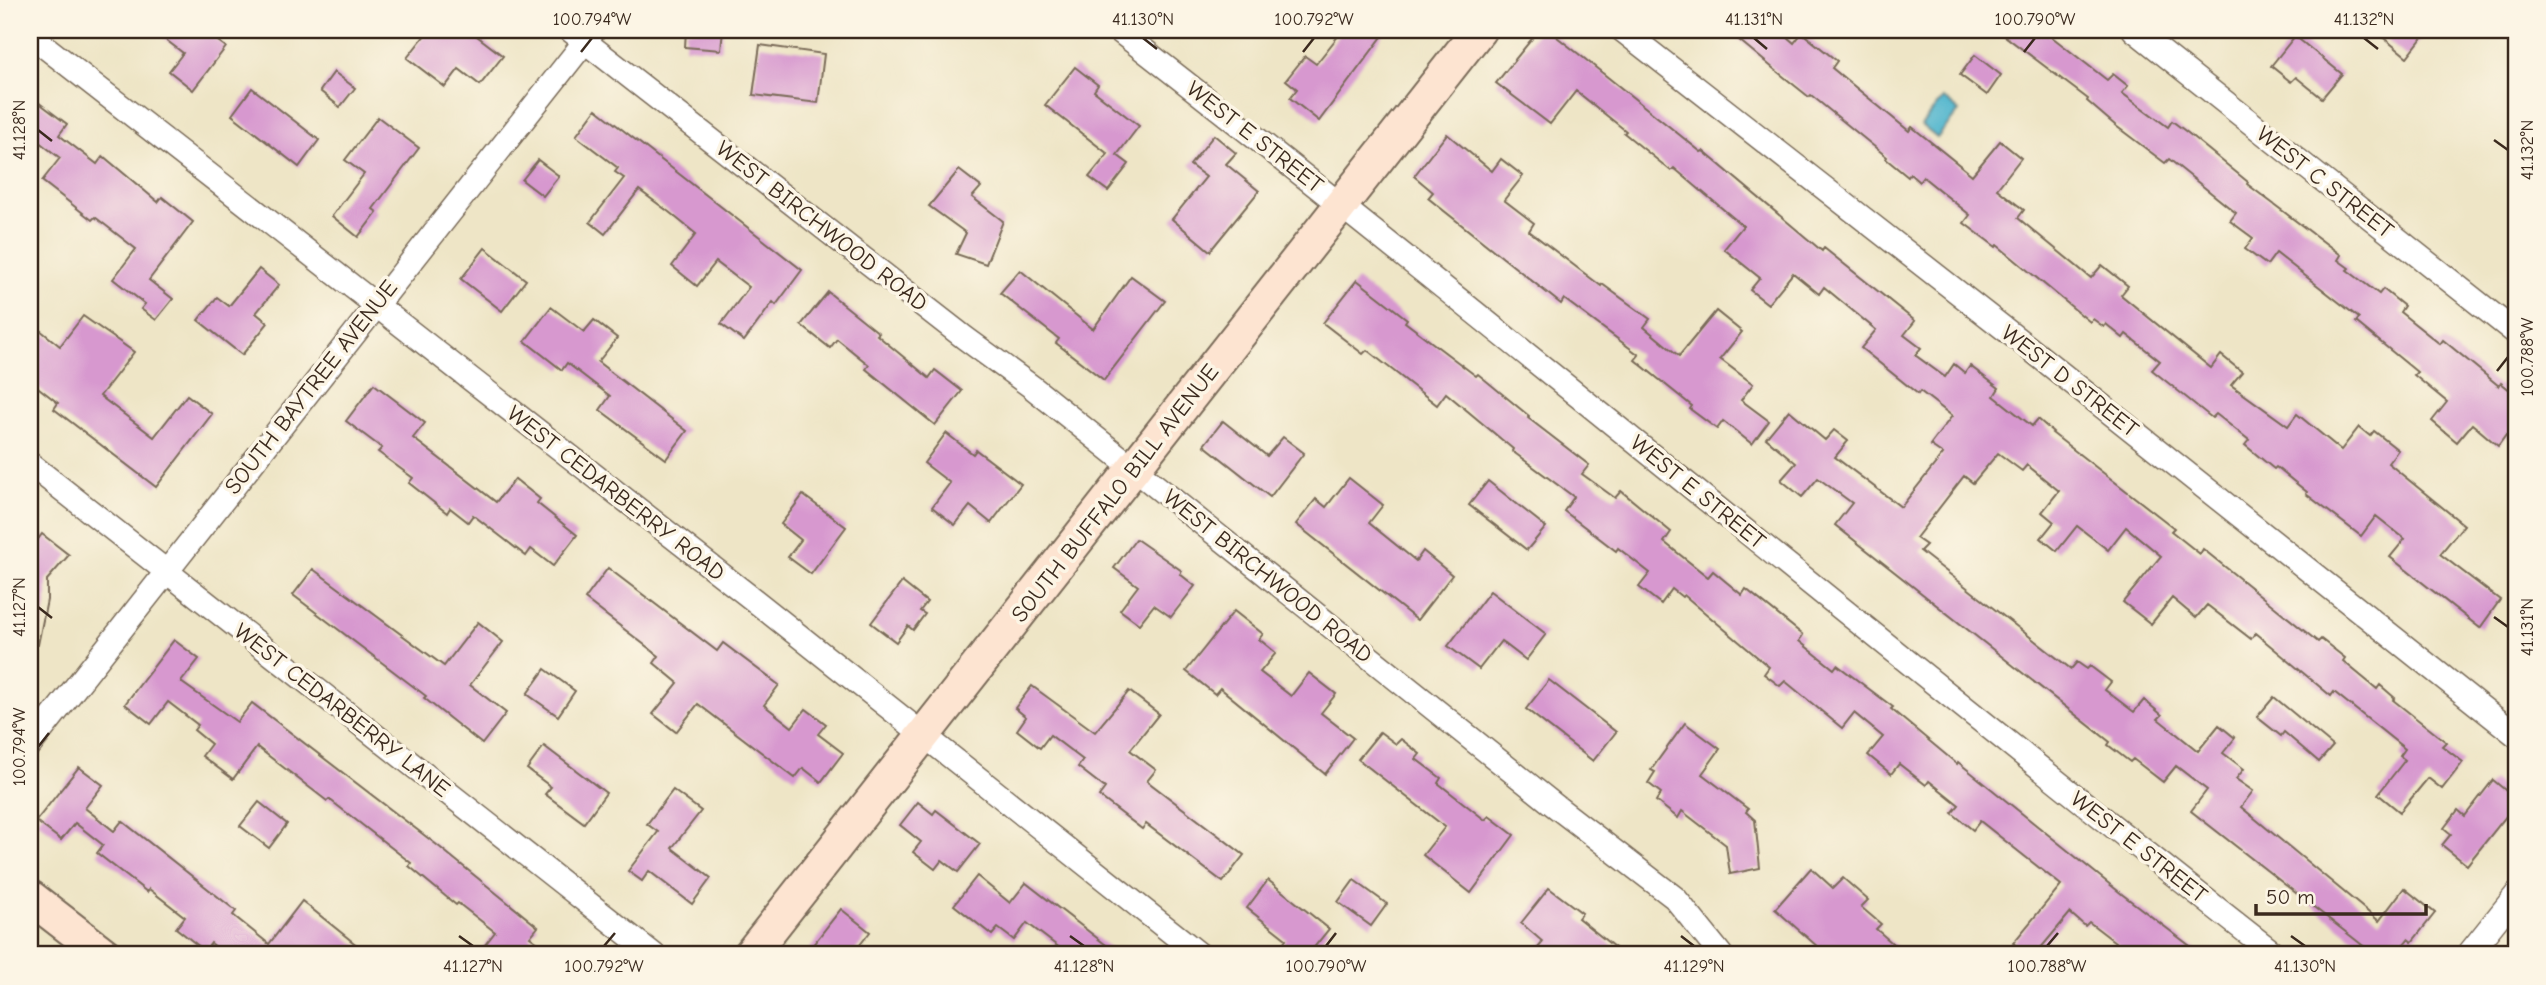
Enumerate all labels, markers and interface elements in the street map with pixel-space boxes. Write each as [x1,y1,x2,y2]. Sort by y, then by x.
text: 100.794°W [553,9,632,30]
text: 41.130°N [1112,9,1174,30]
text: 100.792°W [1274,9,1354,30]
text: 41.131°N [1725,9,1783,30]
text: 100.790°W [1995,9,2076,30]
text: 41.132°N [2334,9,2394,30]
street label: WEST E STREET [1181,75,1329,199]
text: 41.128°N [9,100,30,160]
street label: WEST C STREET [2251,120,2399,244]
text: 41.132°N [2517,120,2538,180]
street label: WEST BIRCHWOOD ROAD [711,135,933,317]
street label: SOUTH BAYTREE AVENUE [219,274,403,499]
text: 100.788°W [2517,317,2538,396]
street label: WEST D STREET [1996,319,2144,443]
street label: SOUTH BUFFALO BILL AVENUE [1006,358,1224,627]
street label: WEST CEDARBERRY ROAD [502,400,730,586]
street label: WEST E STREET [1625,429,1771,555]
street label: WEST BIRCHWOOD ROAD [1158,483,1378,669]
text: 41.127°N [9,577,30,637]
text: 41.131°N [2517,598,2538,656]
street label: WEST CEDARBERRY LANE [229,617,455,803]
text: 100.794°W [9,707,30,786]
street label: WEST E STREET [2065,785,2213,909]
scale bar [2256,873,2425,917]
text: 50 m [2266,885,2315,909]
text: 41.127°N [443,956,503,977]
text: 100.792°W [564,956,644,977]
text: 41.128°N [1054,956,1114,977]
text: 100.790°W [1286,956,1367,977]
text: 41.129°N [1664,956,1724,977]
text: 100.788°W [2008,956,2087,977]
text: 41.130°N [2274,956,2336,977]

